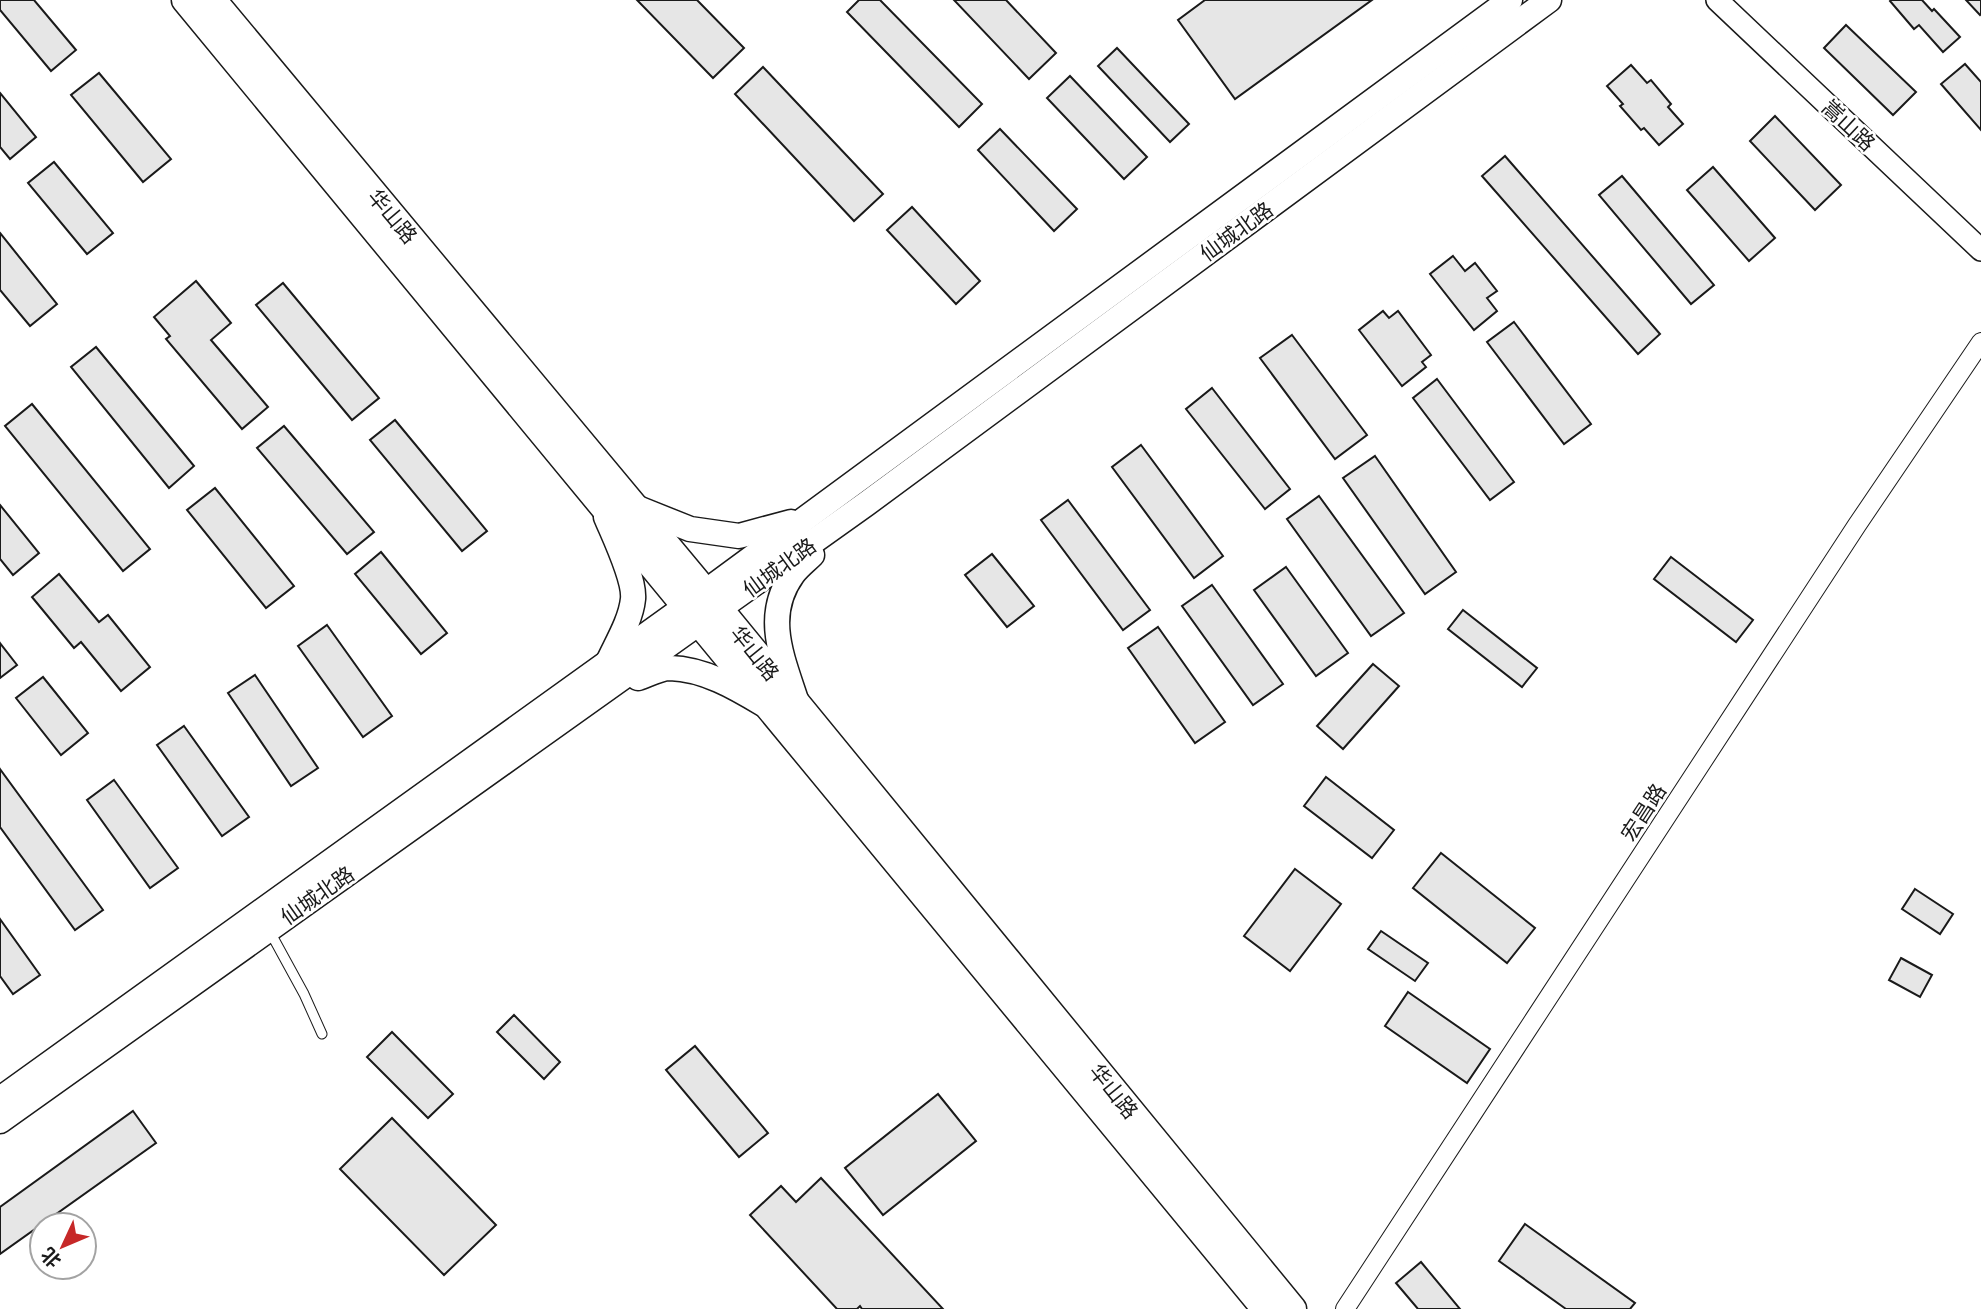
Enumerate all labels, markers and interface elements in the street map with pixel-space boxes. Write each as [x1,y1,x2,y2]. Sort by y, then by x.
street label: 嵩山路 [1818,95,1880,155]
street label: 华山路 [364,184,422,248]
street label: 仙城北路 [1195,197,1277,265]
street label: 仙城北路 [738,533,820,601]
street label: 华山路 [726,621,784,685]
street label: 宏昌路 [1616,779,1670,845]
street label: 仙城北路 [276,861,358,929]
street label: 华山路 [1085,1059,1143,1123]
north arrow [28,1211,98,1281]
text: 北 [36,1243,65,1272]

